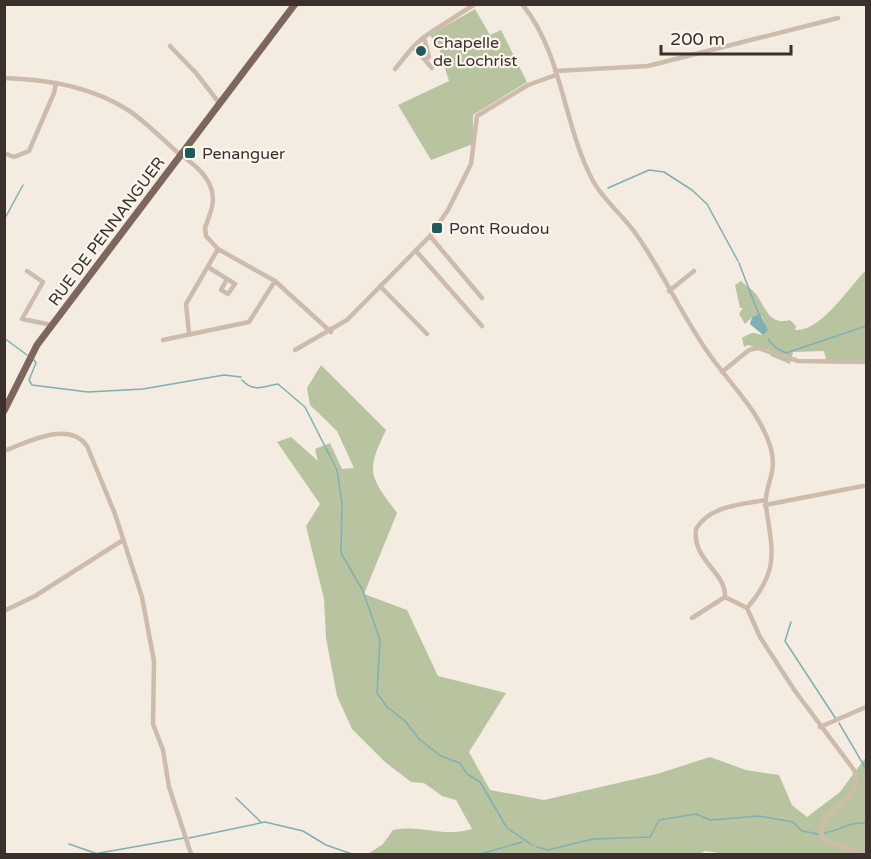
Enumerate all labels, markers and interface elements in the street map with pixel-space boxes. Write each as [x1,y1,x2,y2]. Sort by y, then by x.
scale bar [661,18,792,56]
text: 200 m [670,28,725,50]
place label: Chapelle de Lochrist [433,33,517,71]
marker: Chapelle de Lochrist [414,44,428,58]
place label: Penanguer [202,144,286,164]
marker: Penanguer [183,146,197,160]
street label: RUE DE PENNANGUER [44,153,169,310]
place label: Pont Roudou [449,219,550,239]
marker: Pont Roudou [430,221,444,235]

